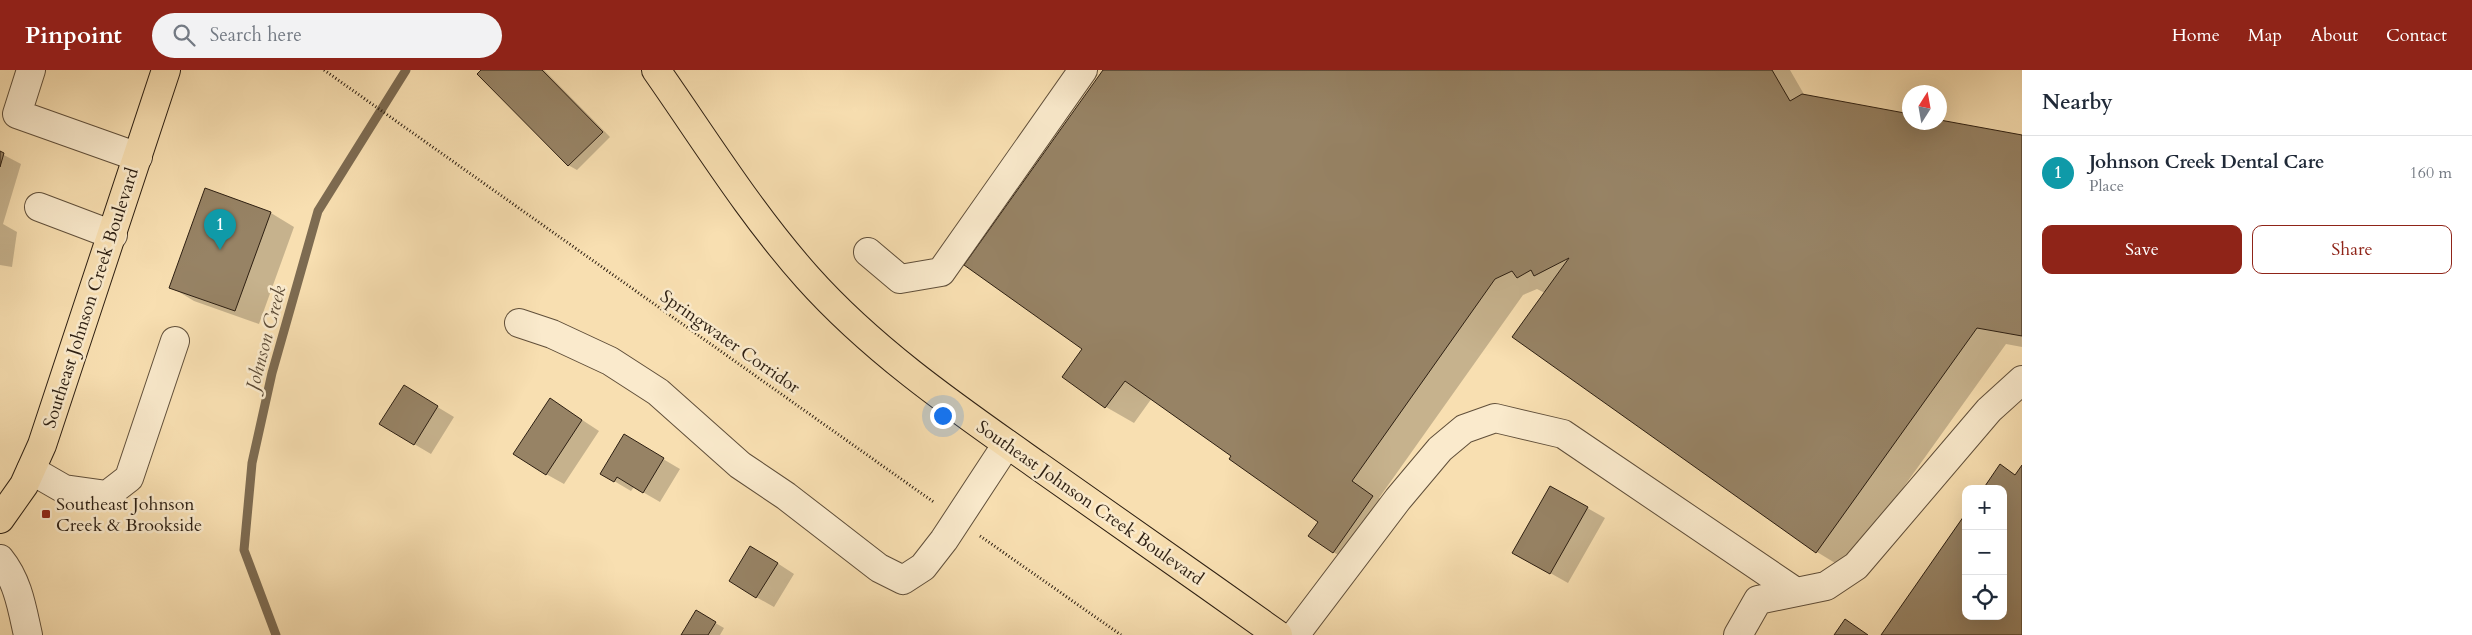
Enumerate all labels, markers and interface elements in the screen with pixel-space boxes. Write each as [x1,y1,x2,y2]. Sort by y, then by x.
search box [152,13,502,58]
text: Pinpoint [25,19,122,52]
icon: search [170,21,198,49]
text: Search here [210,22,302,48]
text: Home [2172,23,2220,48]
text: Map [2248,23,2282,48]
text: About [2310,23,2358,48]
text: Contact [2386,23,2447,48]
north arrow [1902,85,1947,130]
text: Nearby [2042,88,2113,117]
text: Johnson Creek Dental Care [2089,149,2324,175]
text: 1 [2054,162,2062,184]
text: 160 m [2410,162,2452,184]
street label: Southeast Johnson Creek Boulevard [37,164,145,431]
text: Place [2089,175,2124,197]
pin: 1 [204,209,236,250]
button: Save [2042,225,2242,274]
button: Share [2252,225,2452,274]
water label: Johnson Creek [239,282,293,397]
street label: Springwater Corridor [655,284,805,400]
your location [930,403,956,429]
street label: Southeast Johnson Creek Boulevard [971,415,1209,592]
map controls [1962,485,2007,620]
button: + [1962,485,2007,530]
place label: Southeast Johnson Creek & Brookside [56,492,202,538]
marker: Southeast Johnson Creek & Brookside [40,508,52,520]
button: − [1962,530,2007,575]
button: locate [1962,575,2007,620]

